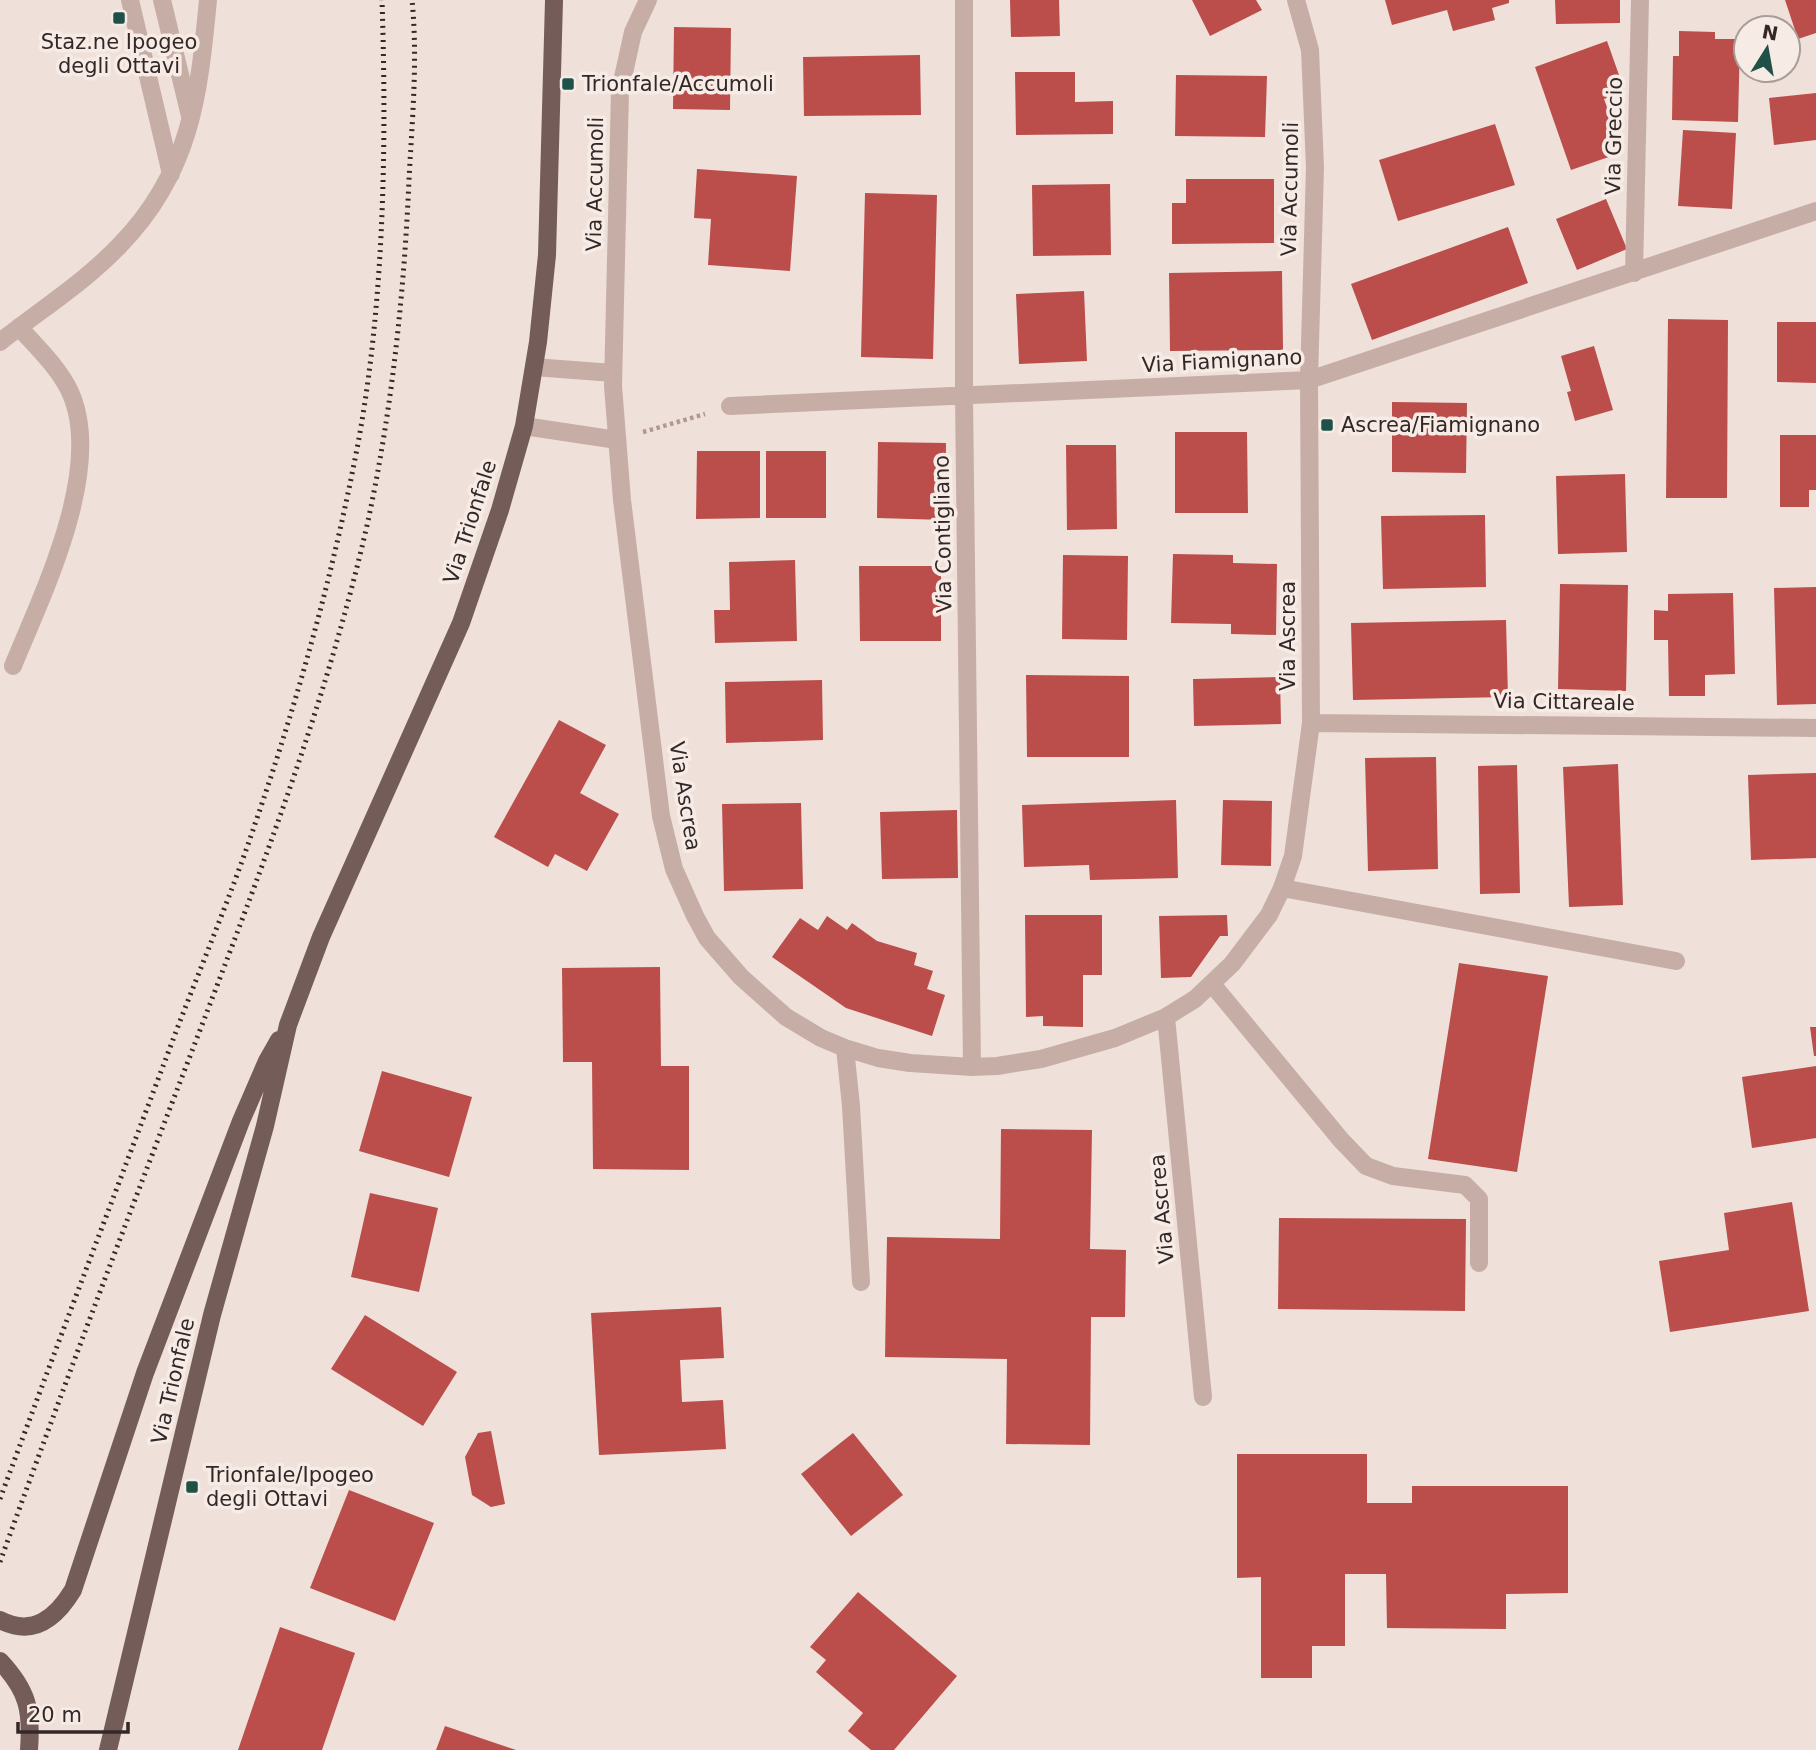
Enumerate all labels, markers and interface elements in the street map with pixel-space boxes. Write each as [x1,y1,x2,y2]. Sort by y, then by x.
marker: Staz.ne Ipogeo degli Ottavi [111,10,127,26]
north arrow [1732,14,1802,84]
text: N [1760,20,1780,45]
place label: Staz.ne Ipogeo degli Ottavi [41,30,197,78]
place label: Trionfale/Accumoli [581,72,774,96]
marker: Trionfale/Accumoli [560,76,576,92]
street label: Via Greccio [1601,77,1627,195]
street label: Via Accumoli [582,116,608,252]
street label: Via Accumoli [1277,121,1303,257]
street label: Via Fiamignano [1141,345,1303,377]
place label: Ascrea/Fiamignano [1341,413,1540,437]
marker: Ascrea/Fiamignano [1319,417,1335,433]
street label: Via Contigliano [930,455,956,613]
street label: Via Trionfale [439,457,501,587]
street label: Via Ascrea [1276,581,1300,691]
street label: Via Cittareale [1493,689,1635,715]
street label: Via Ascrea [665,740,705,852]
street label: Via Ascrea [1145,1153,1179,1265]
street label: Via Trionfale [147,1316,199,1446]
place label: Trionfale/Ipogeo degli Ottavi [205,1463,374,1511]
marker: Trionfale/Ipogeo degli Ottavi [184,1479,200,1495]
scale bar [18,1690,128,1734]
text: 20 m [28,1703,82,1727]

